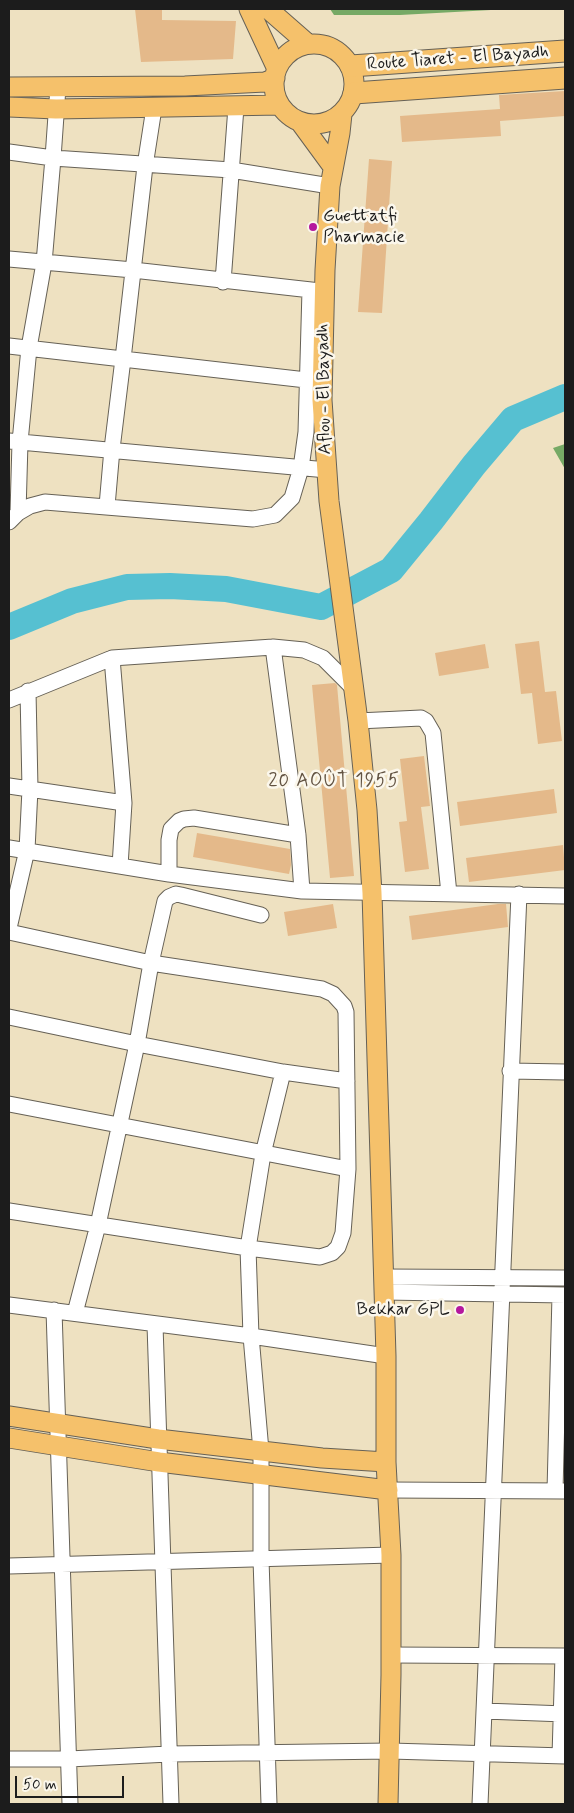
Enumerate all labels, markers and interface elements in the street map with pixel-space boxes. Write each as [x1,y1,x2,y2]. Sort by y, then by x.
street label: Route Tiaret - El Bayadh [366,42,550,76]
place label: Guettatfi Pharmacie [323,206,405,248]
marker: Guettatfi Pharmacie [307,221,319,233]
street label: Aflou - El Bayadh [313,323,337,455]
district label: 20 AOÛT 1955 [266,771,402,793]
place label: Bekkar GPL [356,1299,450,1321]
marker: Bekkar GPL [454,1304,466,1316]
scale bar [18,1766,126,1798]
text: 50 m [23,1775,57,1795]

